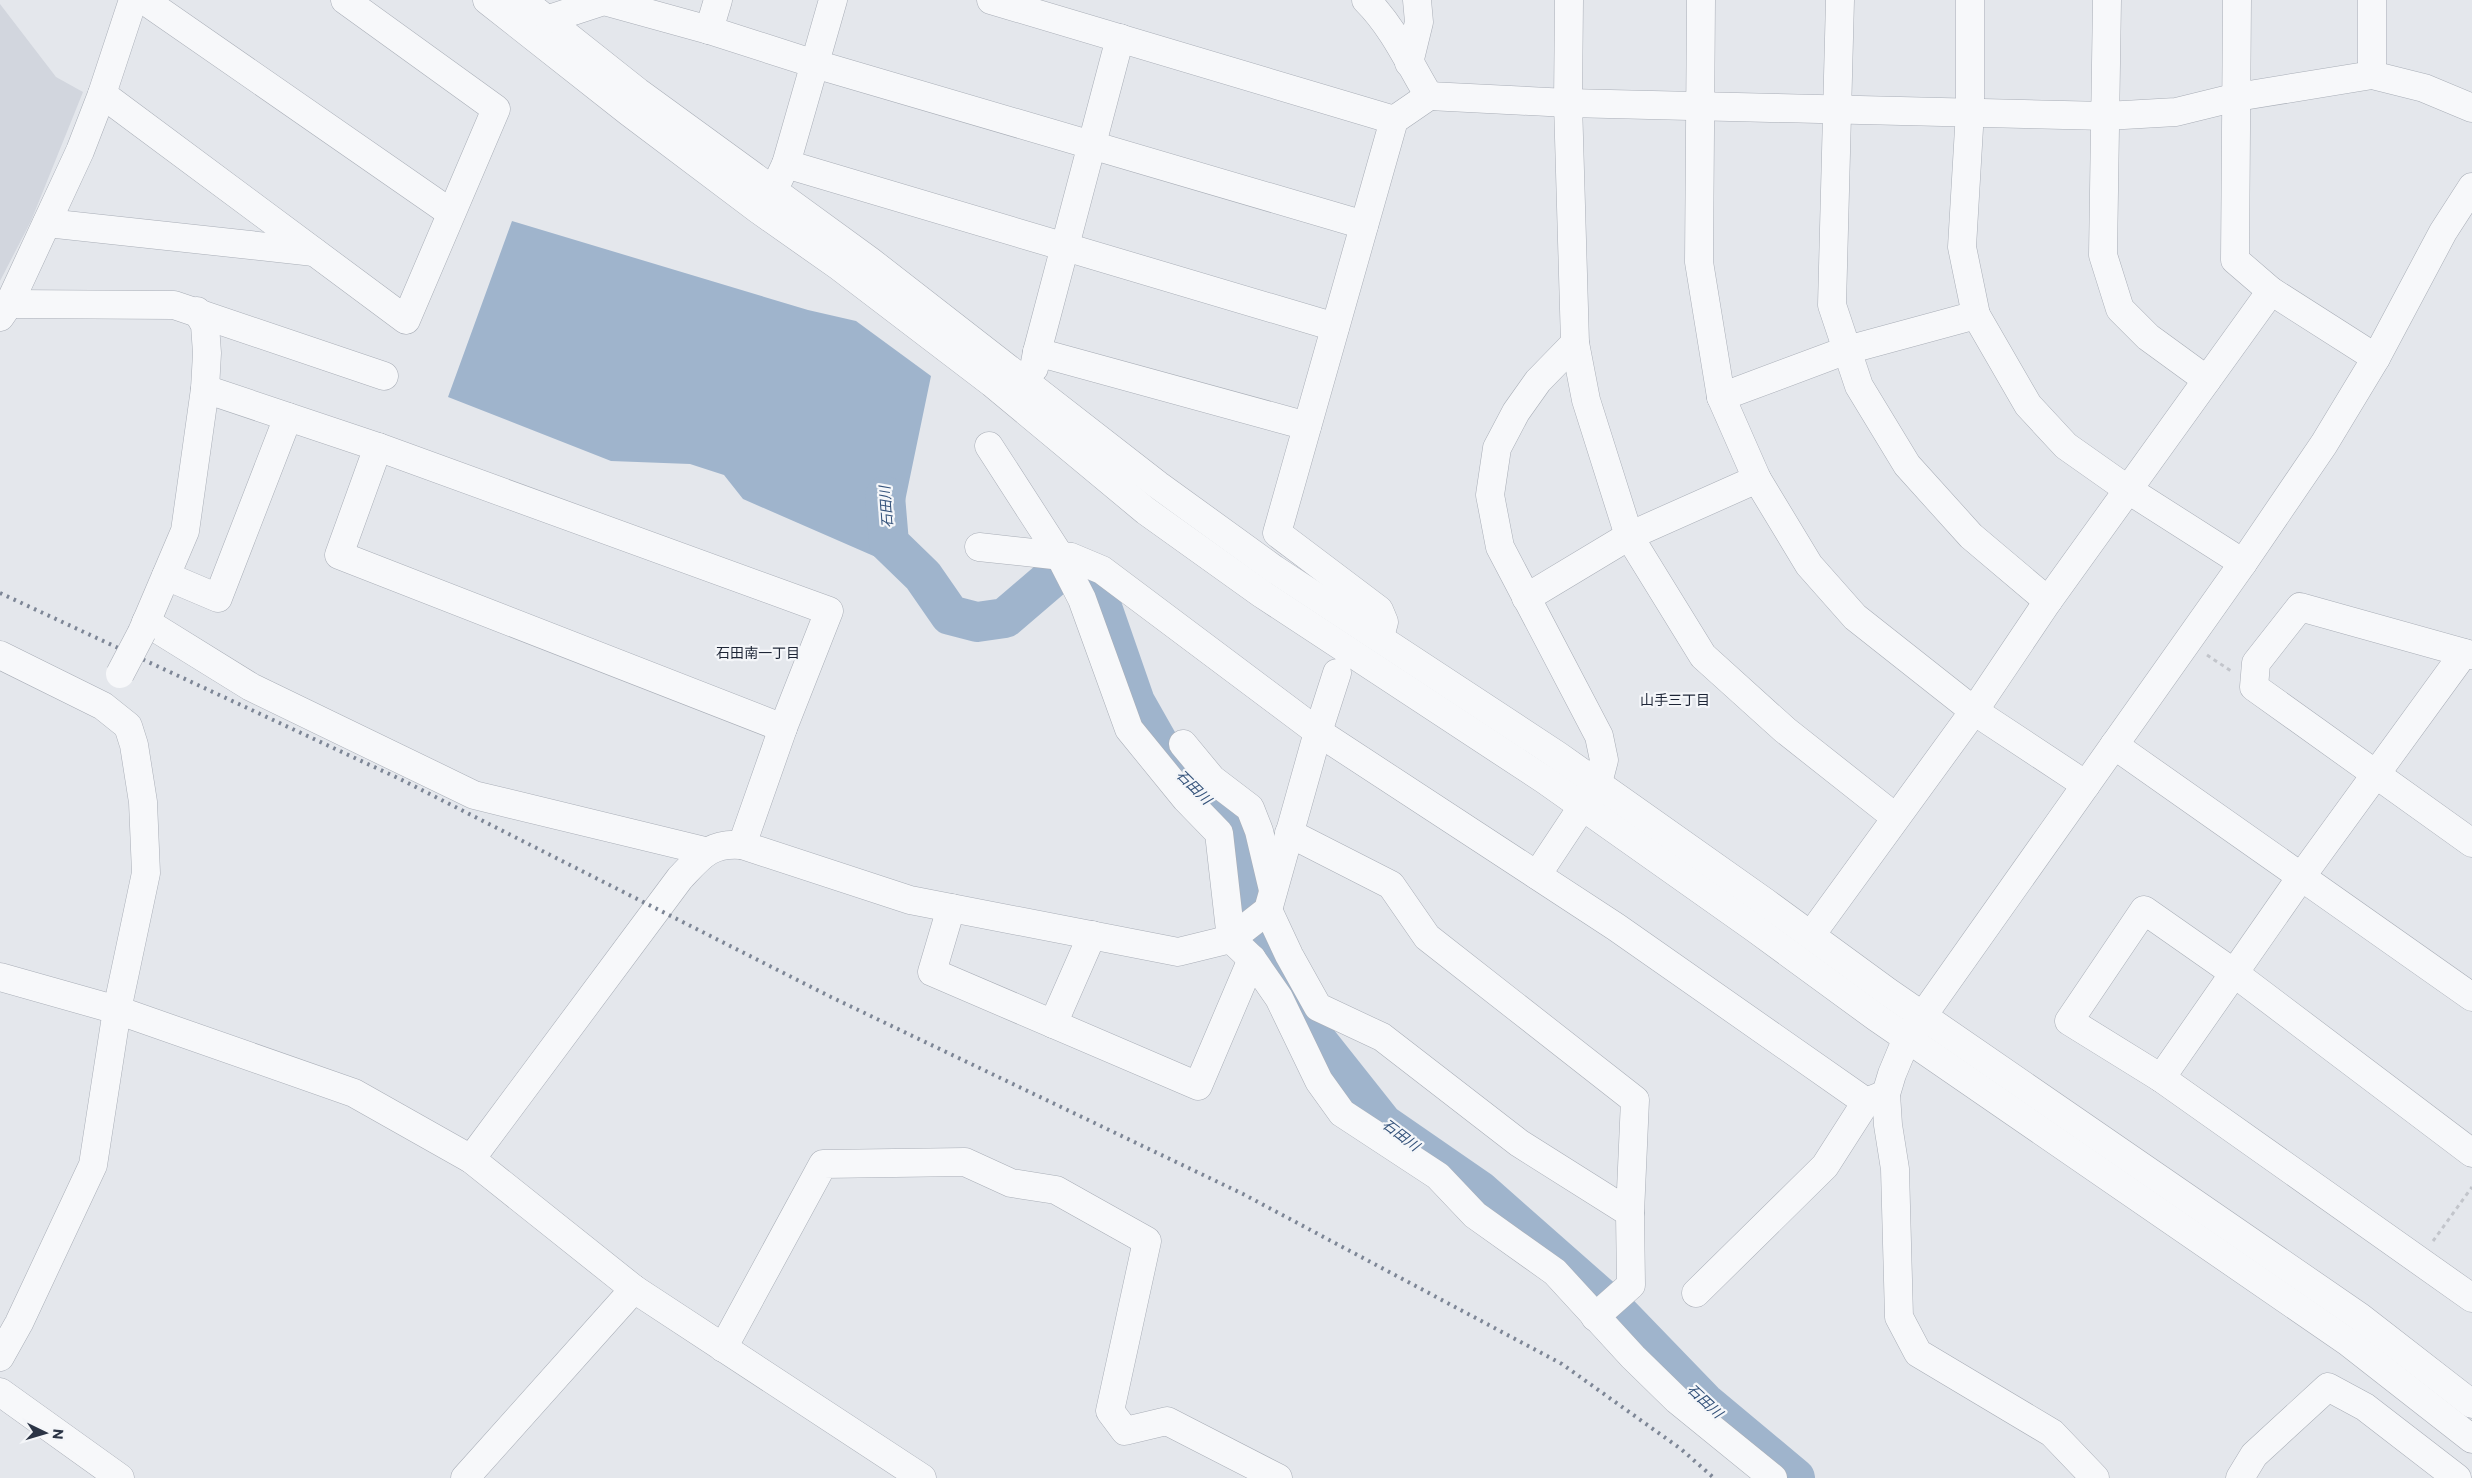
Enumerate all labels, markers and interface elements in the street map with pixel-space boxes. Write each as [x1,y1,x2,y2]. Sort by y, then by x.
water label: 石田川 [875,483,895,529]
district label: 石田南一丁目 [716,644,800,661]
district label: 山手三丁目 [1640,691,1710,708]
water label: 石田川 [1173,766,1217,809]
water label: 石田川 [1379,1115,1425,1155]
water label: 石田川 [1684,1380,1728,1423]
north arrow [20,1408,70,1458]
text: N [50,1428,67,1440]

